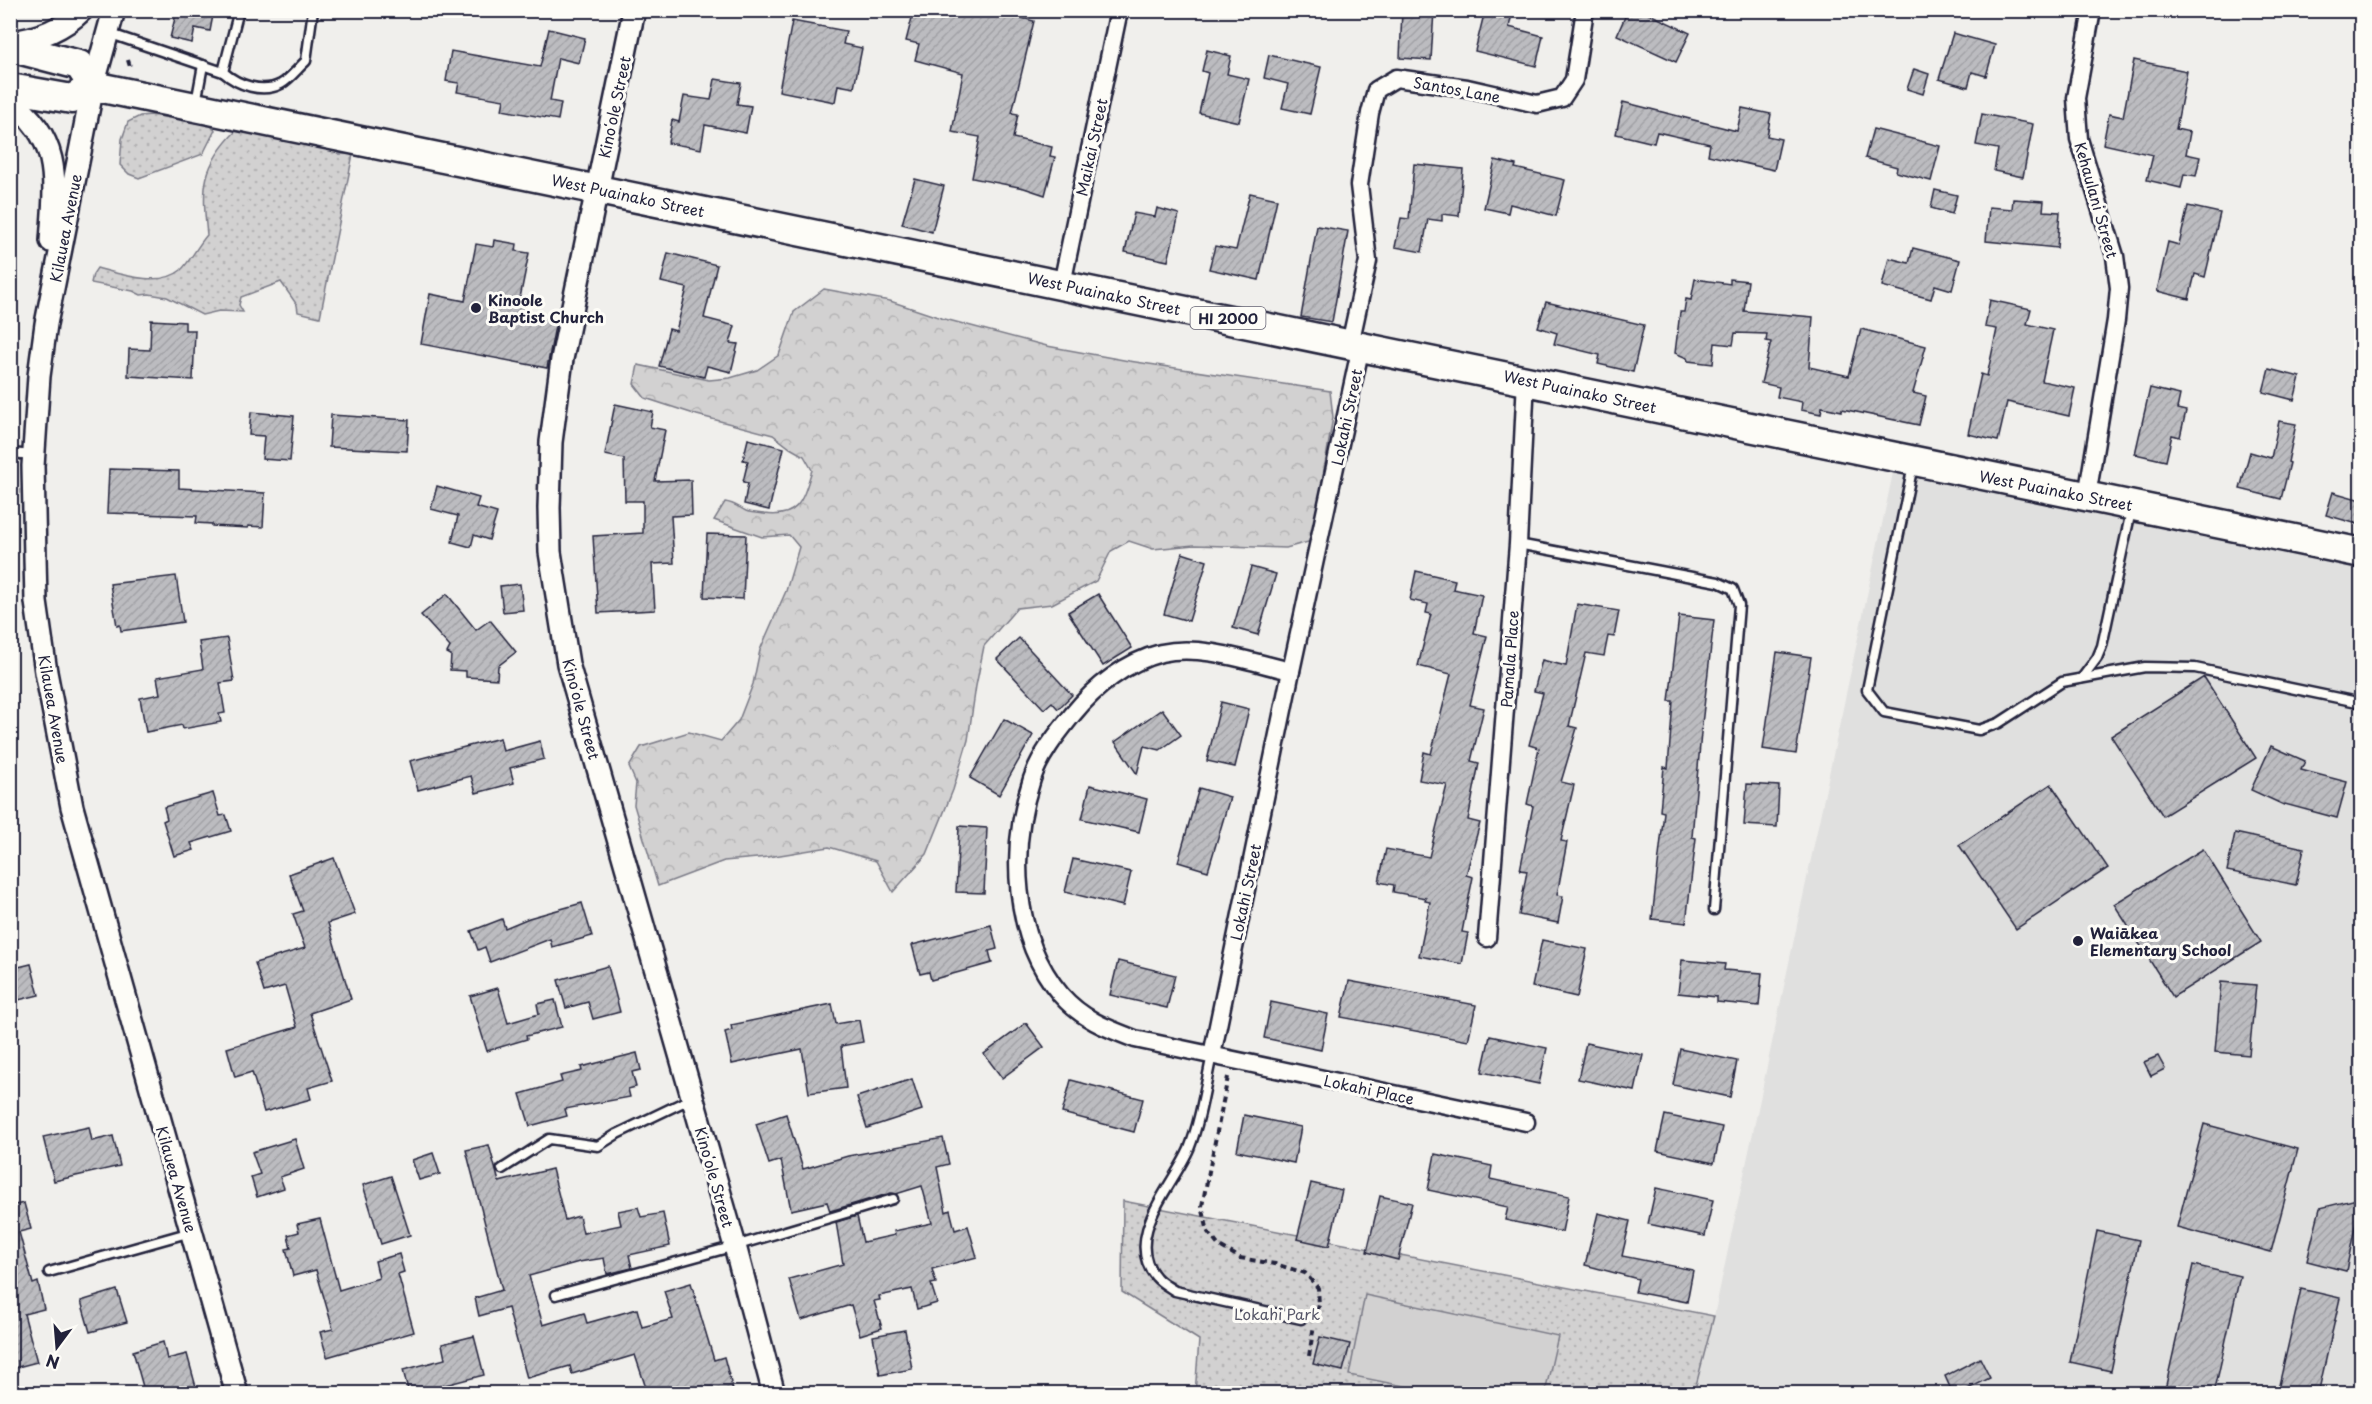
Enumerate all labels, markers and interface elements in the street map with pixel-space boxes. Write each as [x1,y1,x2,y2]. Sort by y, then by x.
street label: Kinoʻole Street [592,54,636,160]
street label: Santos Lane [1412,70,1502,108]
street label: Maikai Street [1069,96,1113,198]
street label: Kehaulani Street [2069,139,2125,261]
street label: West Puainako Street [549,168,707,222]
street label: Kilauea Avenue [43,172,87,284]
street label: West Puainako Street [1025,266,1183,320]
place label: Kinoole Baptist Church [488,288,604,328]
marker: Kinoole Baptist Church [469,301,483,315]
road number: HI 2000 [1190,307,1266,329]
street label: West Puainako Street [1501,364,1659,418]
street label: Lokahi Street [1325,367,1367,467]
street label: West Puainako Street [1977,464,2135,516]
street label: Pamala Place [1494,610,1524,708]
street label: Kilauea Avenue [33,653,75,765]
street label: Kinoʻole Street [557,656,607,762]
street label: Lokahi Street [1224,842,1266,942]
place label: Waiākea Elementary School [2090,921,2231,961]
marker: Waiākea Elementary School [2071,934,2085,948]
street label: Lokahi Place [1322,1068,1416,1110]
street label: Kilauea Avenue [151,1123,203,1235]
street label: Kinoʻole Street [690,1124,740,1230]
park label: Lokahi Park [1234,1302,1320,1325]
north arrow [27,1317,87,1377]
text: N [43,1349,62,1376]

